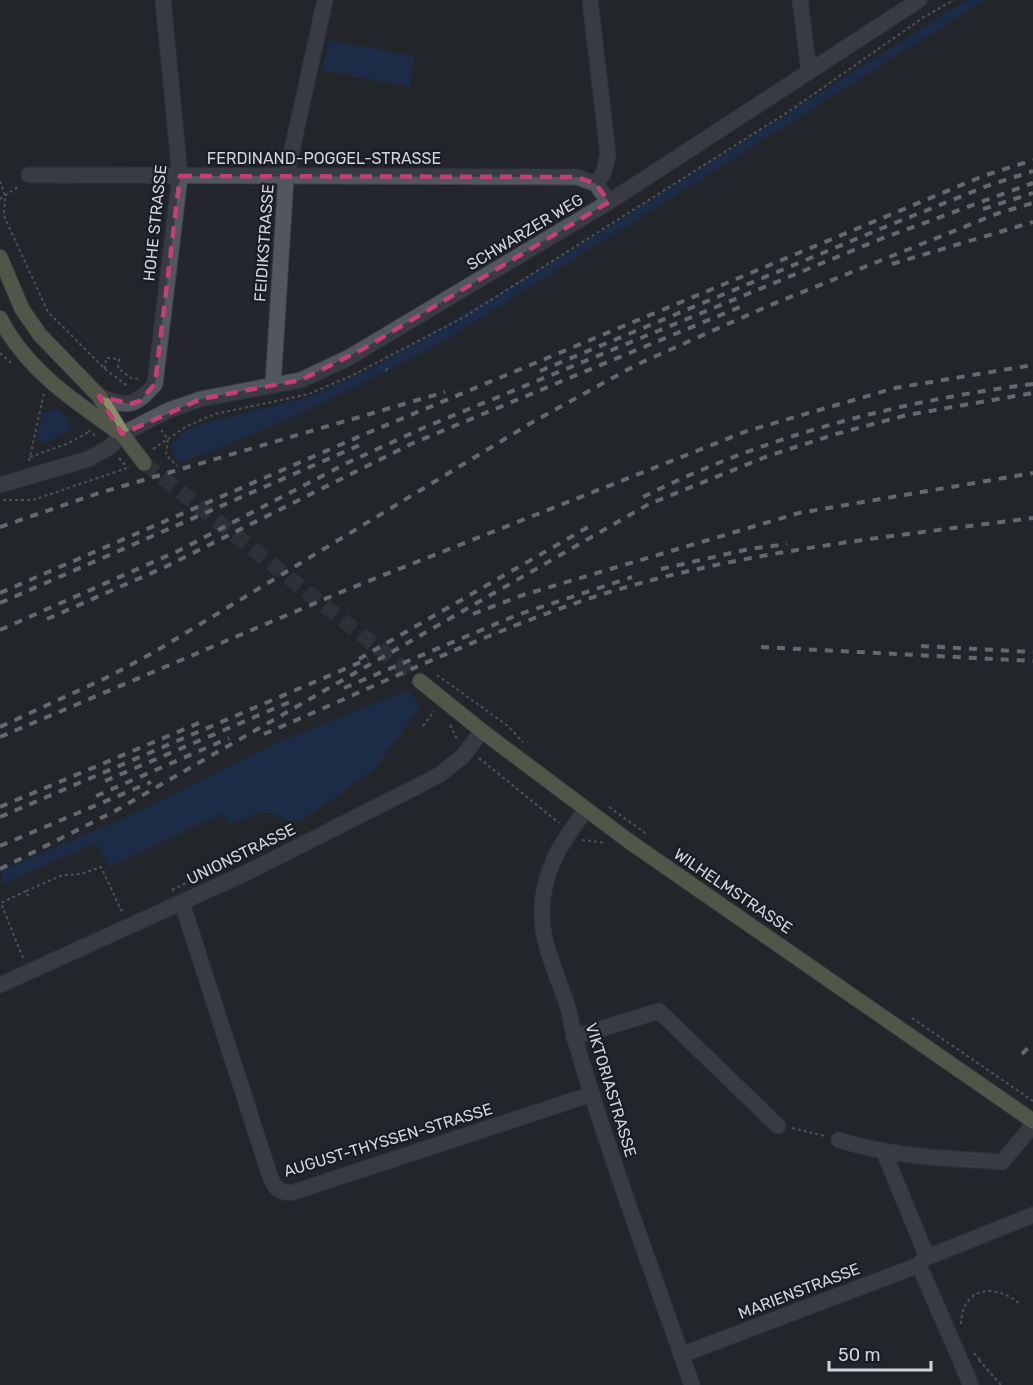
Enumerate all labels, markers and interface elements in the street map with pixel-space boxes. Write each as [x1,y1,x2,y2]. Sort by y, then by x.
street label: FERDINAND-POGGEL-STRASSE [207,149,441,168]
street label: HOHE STRASSE [139,164,171,282]
street label: FEIDIKSTRASSE [250,184,278,302]
street label: SCHWARZER WEG [463,190,587,274]
street label: UNIONSTRASSE [184,820,298,888]
street label: WILHELMSTRASSE [670,844,796,938]
street label: VIKTORIASTRASSE [582,1021,640,1159]
street label: AUGUST-THYSSEN-STRASSE [281,1099,495,1181]
street label: MARIENSTRASSE [735,1259,863,1323]
scale bar [829,1334,931,1372]
text: 50 m [838,1344,881,1366]

